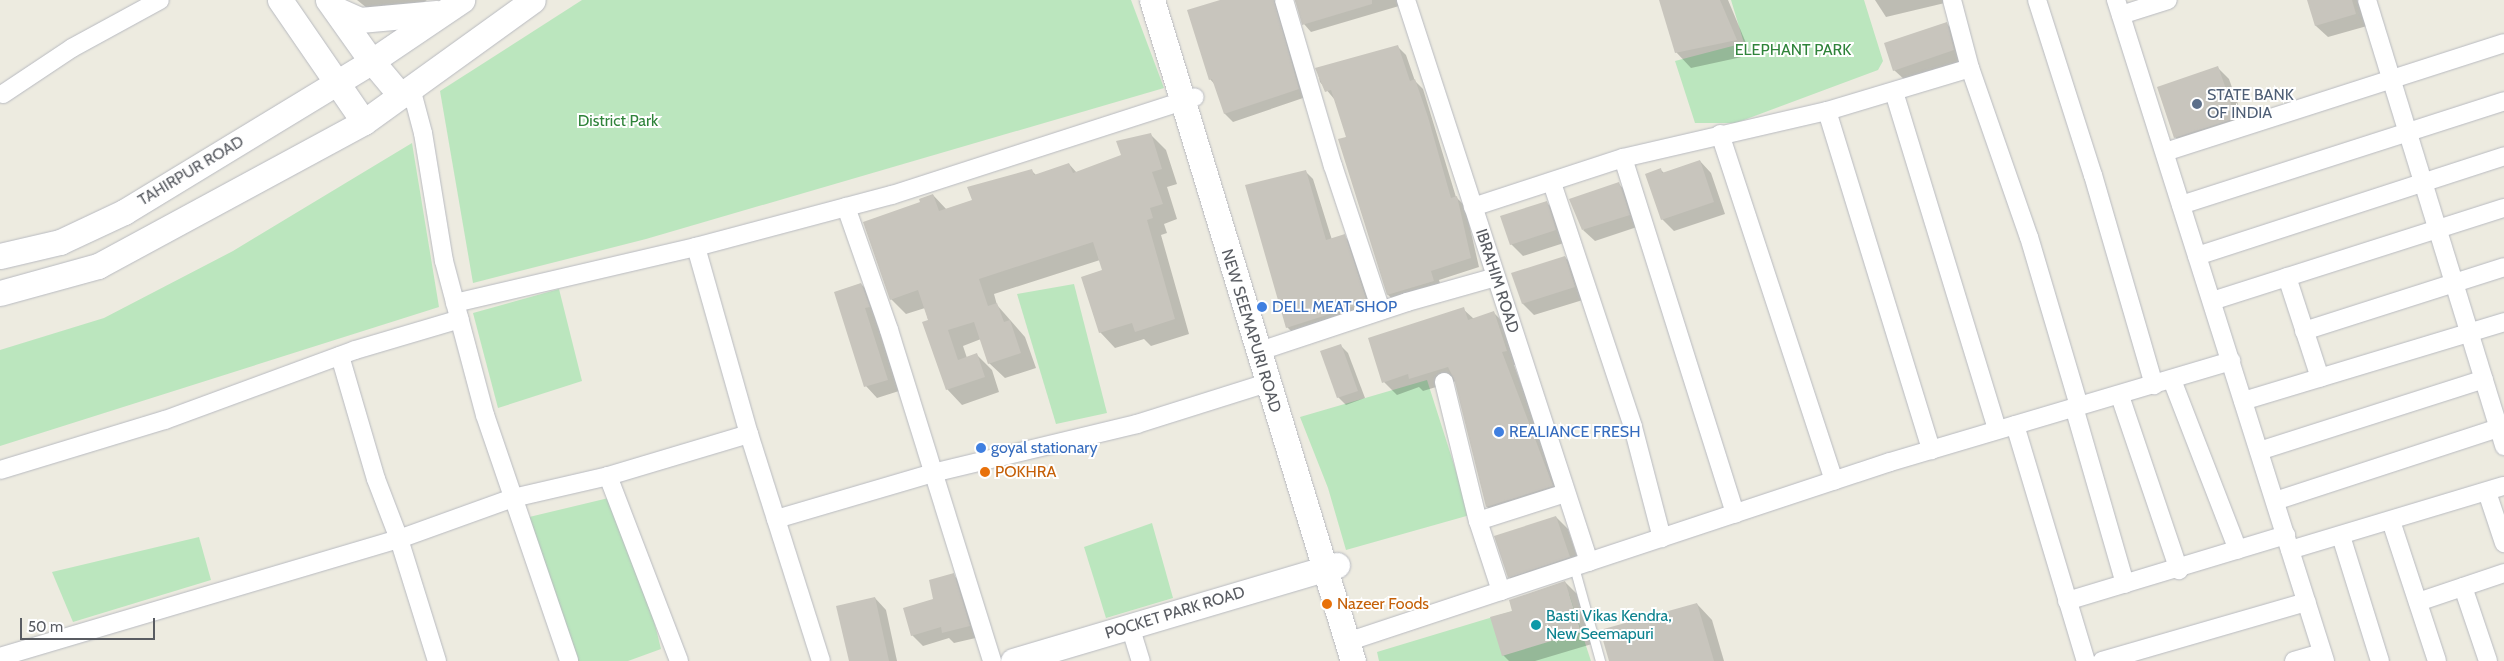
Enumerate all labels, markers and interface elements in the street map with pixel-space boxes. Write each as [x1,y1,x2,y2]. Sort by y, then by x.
park label: ELEPHANT PARK [1735,40,1851,60]
place label: STATE BANK OF INDIA [2207,85,2294,123]
marker: STATE BANK OF INDIA [2191,98,2203,110]
park label: District Park [578,111,658,131]
street label: TAHIRPUR ROAD [135,132,247,210]
street label: IBRAHIM ROAD [1471,227,1523,335]
street label: NEW SEEMAPURI ROAD [1217,247,1285,415]
place label: DELL MEAT SHOP [1272,297,1397,317]
marker: DELL MEAT SHOP [1256,301,1268,313]
place label: REALIANCE FRESH [1509,422,1640,442]
marker: REALIANCE FRESH [1493,426,1505,438]
place label: goyal stationary [991,438,1098,458]
marker: goyal stationary [975,442,987,454]
place label: POKHRA [995,462,1056,482]
marker: POKHRA [979,466,991,478]
street label: POCKET PARK ROAD [1103,583,1247,643]
place label: Nazeer Foods [1337,594,1429,614]
marker: Nazeer Foods [1321,598,1333,610]
place label: Basti Vikas Kendra, New Seemapuri [1546,606,1672,644]
scale bar [22,608,158,640]
text: 50 m [28,618,63,636]
marker: Basti Vikas Kendra, New Seemapuri [1530,619,1542,631]

